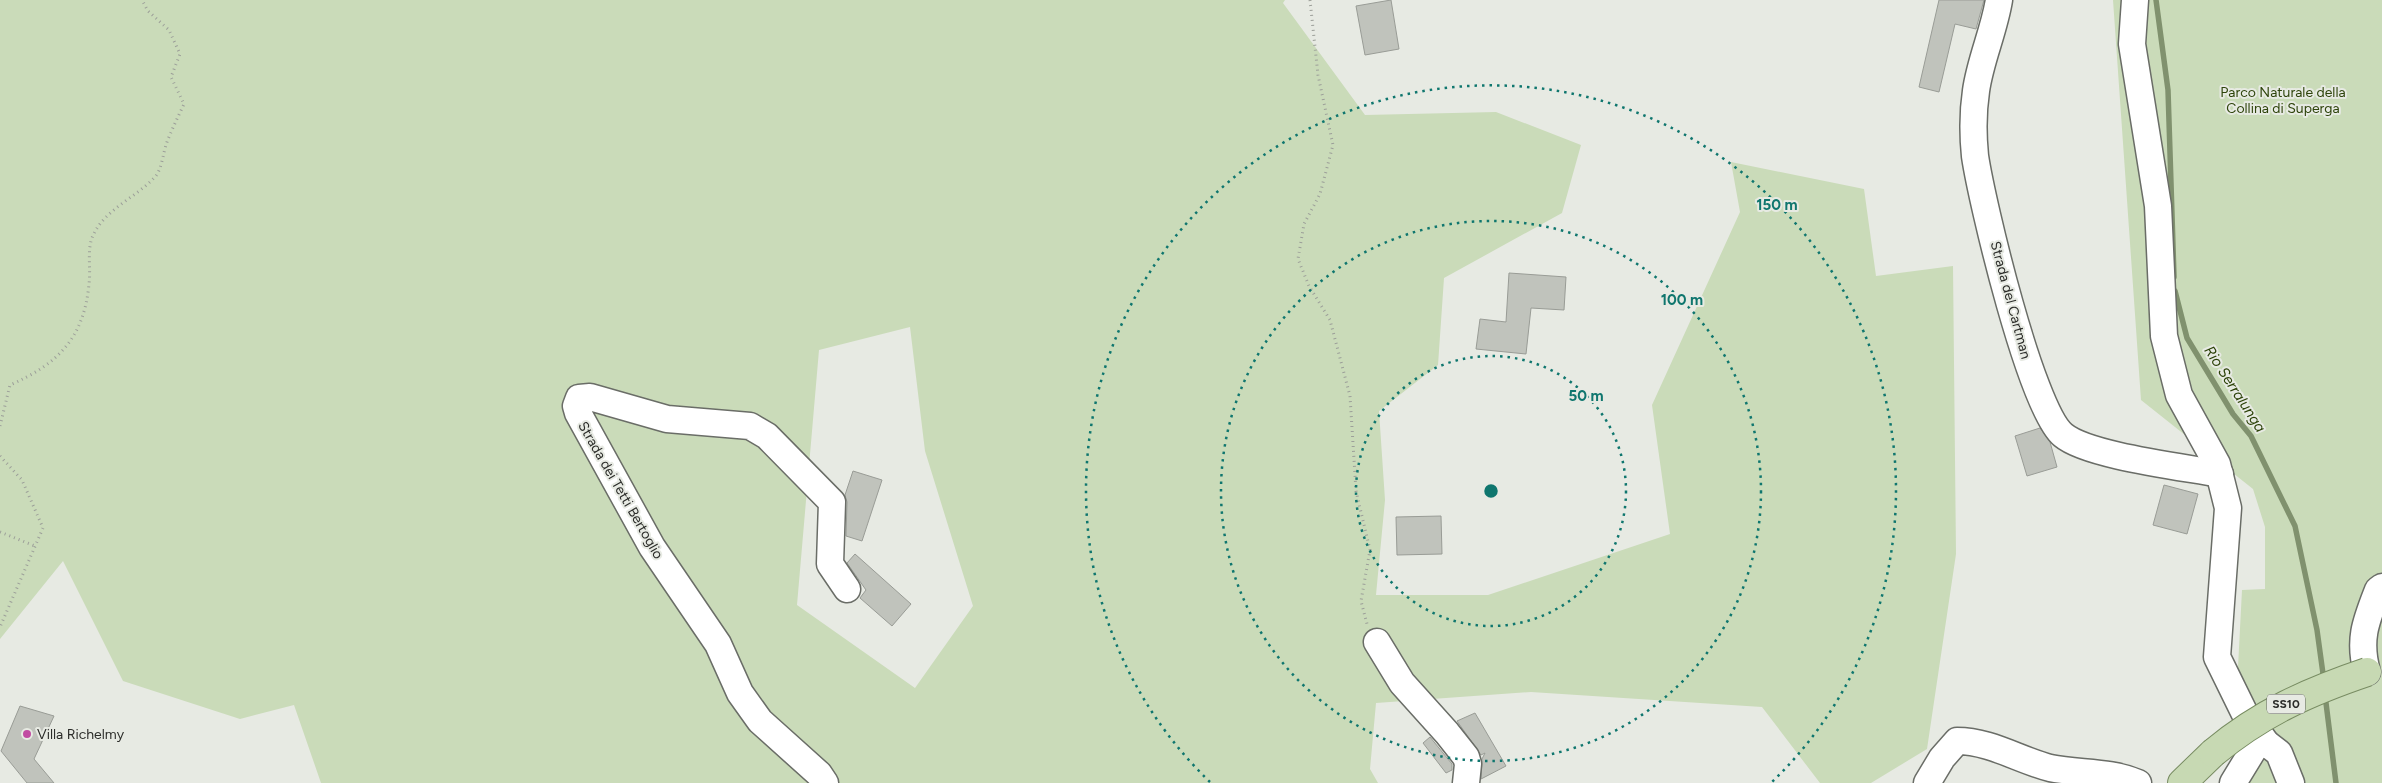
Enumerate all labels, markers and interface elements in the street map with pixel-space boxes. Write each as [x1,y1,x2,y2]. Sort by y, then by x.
park label: Parco Naturale della Collina di Superga [2220,84,2346,117]
text: 150 m [1756,196,1798,214]
street label: Strada del Cartman [1987,239,2034,361]
text: 100 m [1661,291,1703,309]
water label: Rio Serralunga [2200,342,2270,436]
text: 50 m [1568,387,1604,405]
street label: Strada dei Tetti Bertoglio [574,418,667,562]
centre of rings [1482,482,1500,500]
road number: SS10 [2267,694,2305,714]
place label: Villa Richelmy [37,726,125,743]
marker: Villa Richelmy [21,728,33,740]

